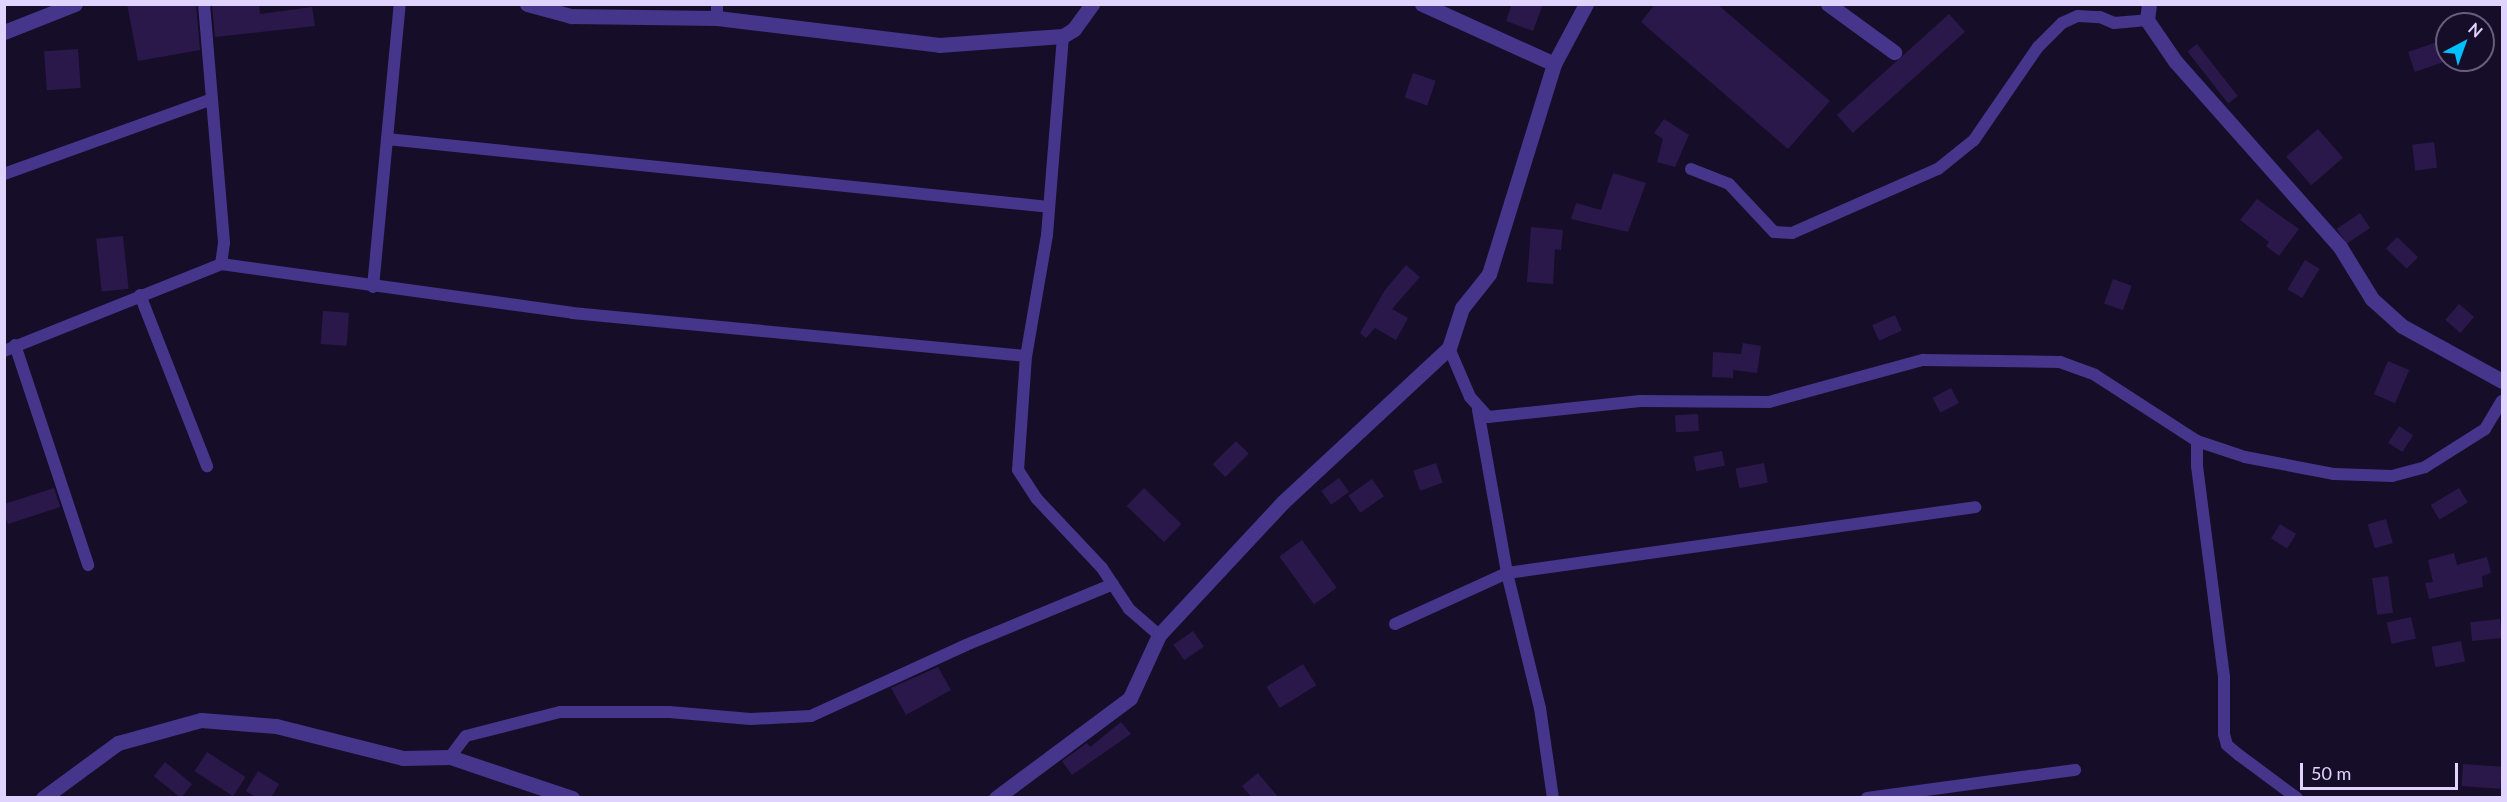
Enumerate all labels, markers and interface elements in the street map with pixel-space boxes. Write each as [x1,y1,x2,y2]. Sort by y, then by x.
north arrow [2435,12,2495,72]
text: N [2465,18,2487,41]
scale bar [2303,751,2460,789]
text: 50 m [2311,762,2351,784]

